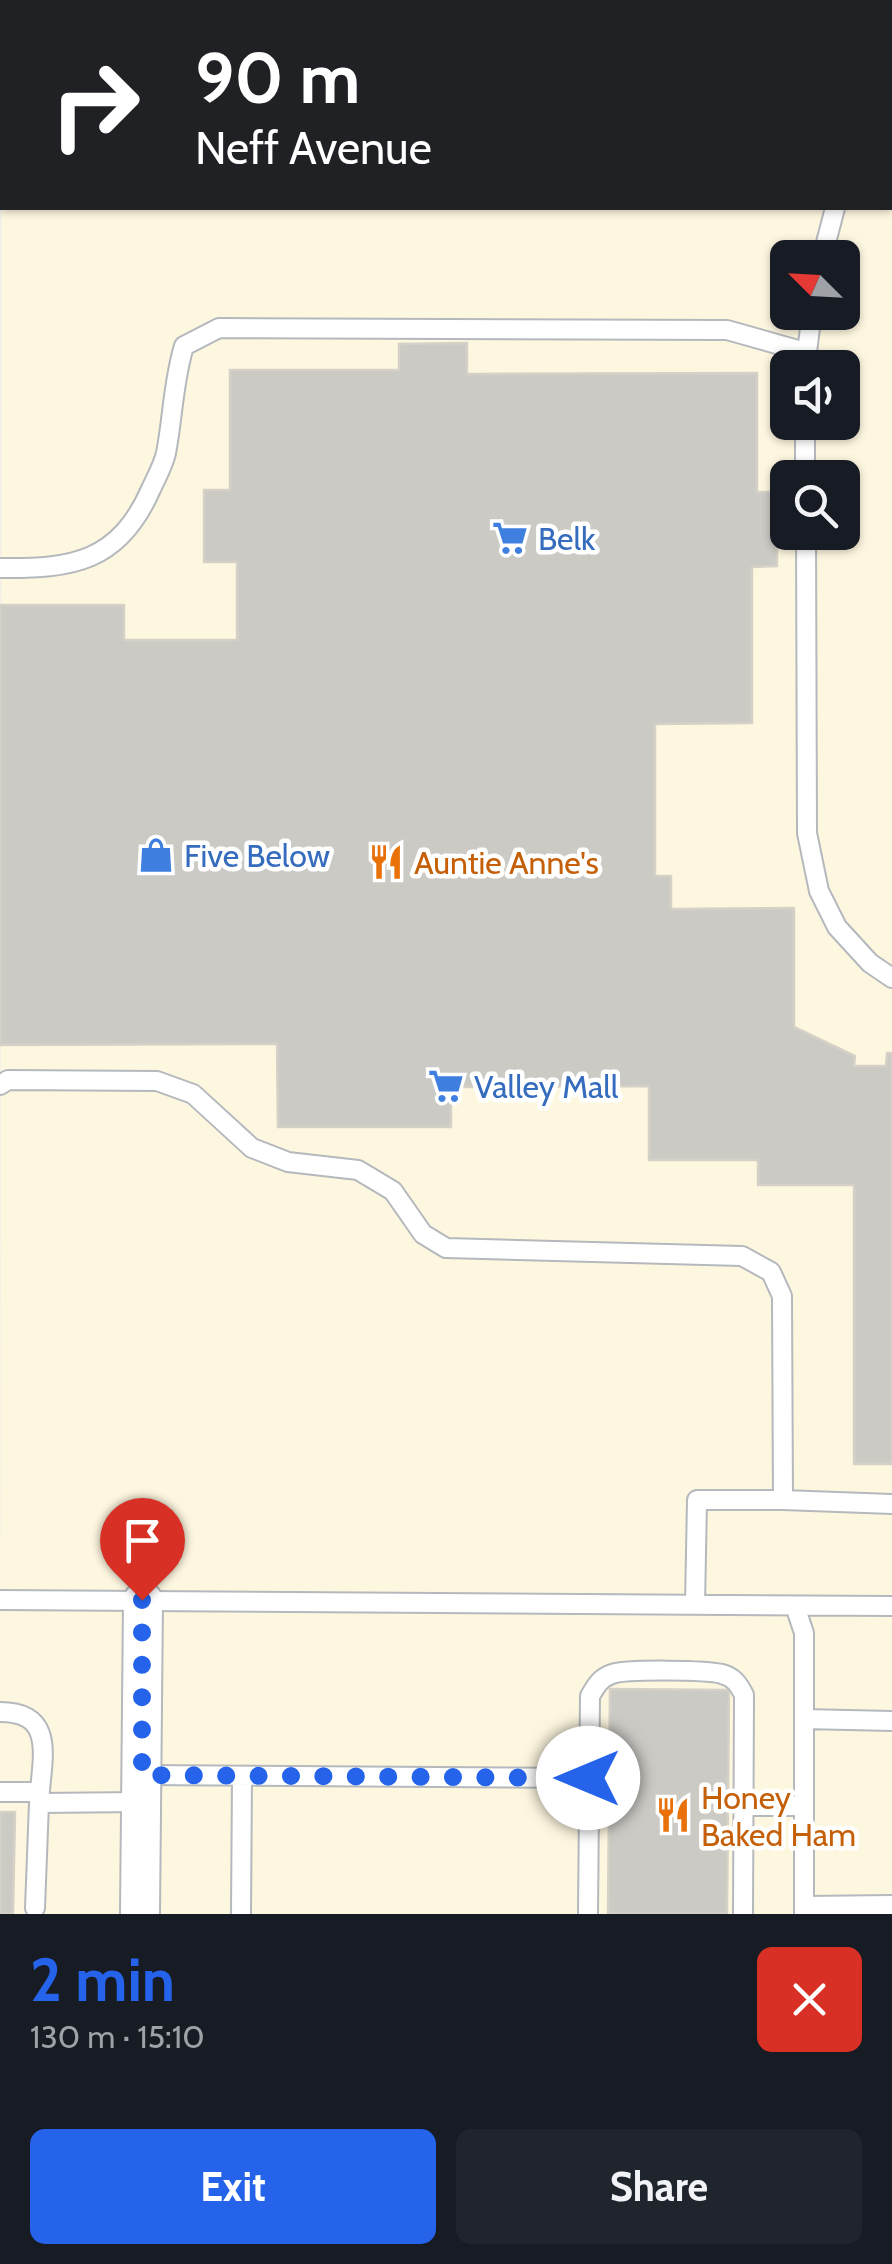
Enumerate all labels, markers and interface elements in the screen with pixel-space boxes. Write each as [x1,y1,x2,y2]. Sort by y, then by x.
text: 90 m [195,35,360,121]
icon: right [30,40,160,170]
text: Neff Avenue [195,121,432,175]
north arrow [770,240,860,330]
map controls [770,240,860,550]
button: sound [770,350,860,440]
button: search [770,460,860,550]
supermarket icon: Belk [491,519,529,557]
place label: Belk [538,519,596,558]
shop icon: Five Below [137,836,175,874]
place label: Five Below [184,836,330,875]
restaurant icon: Auntie Anne's [367,843,405,881]
place label: Auntie Anne's [414,843,599,882]
supermarket icon: Valley Mall [427,1067,465,1105]
place label: Valley Mall [474,1067,619,1106]
pin [100,1498,185,1601]
icon: arrive [115,1513,170,1568]
position arrow [536,1726,640,1830]
place label: Honey Baked Ham [701,1778,856,1854]
restaurant icon: Honey Baked Ham [654,1796,692,1834]
text: 2 min [30,1943,175,2016]
button: close [757,1947,862,2052]
text: 130 m · 15:10 [30,2017,205,2056]
button: Exit [30,2129,436,2244]
button: Share [456,2129,862,2244]

